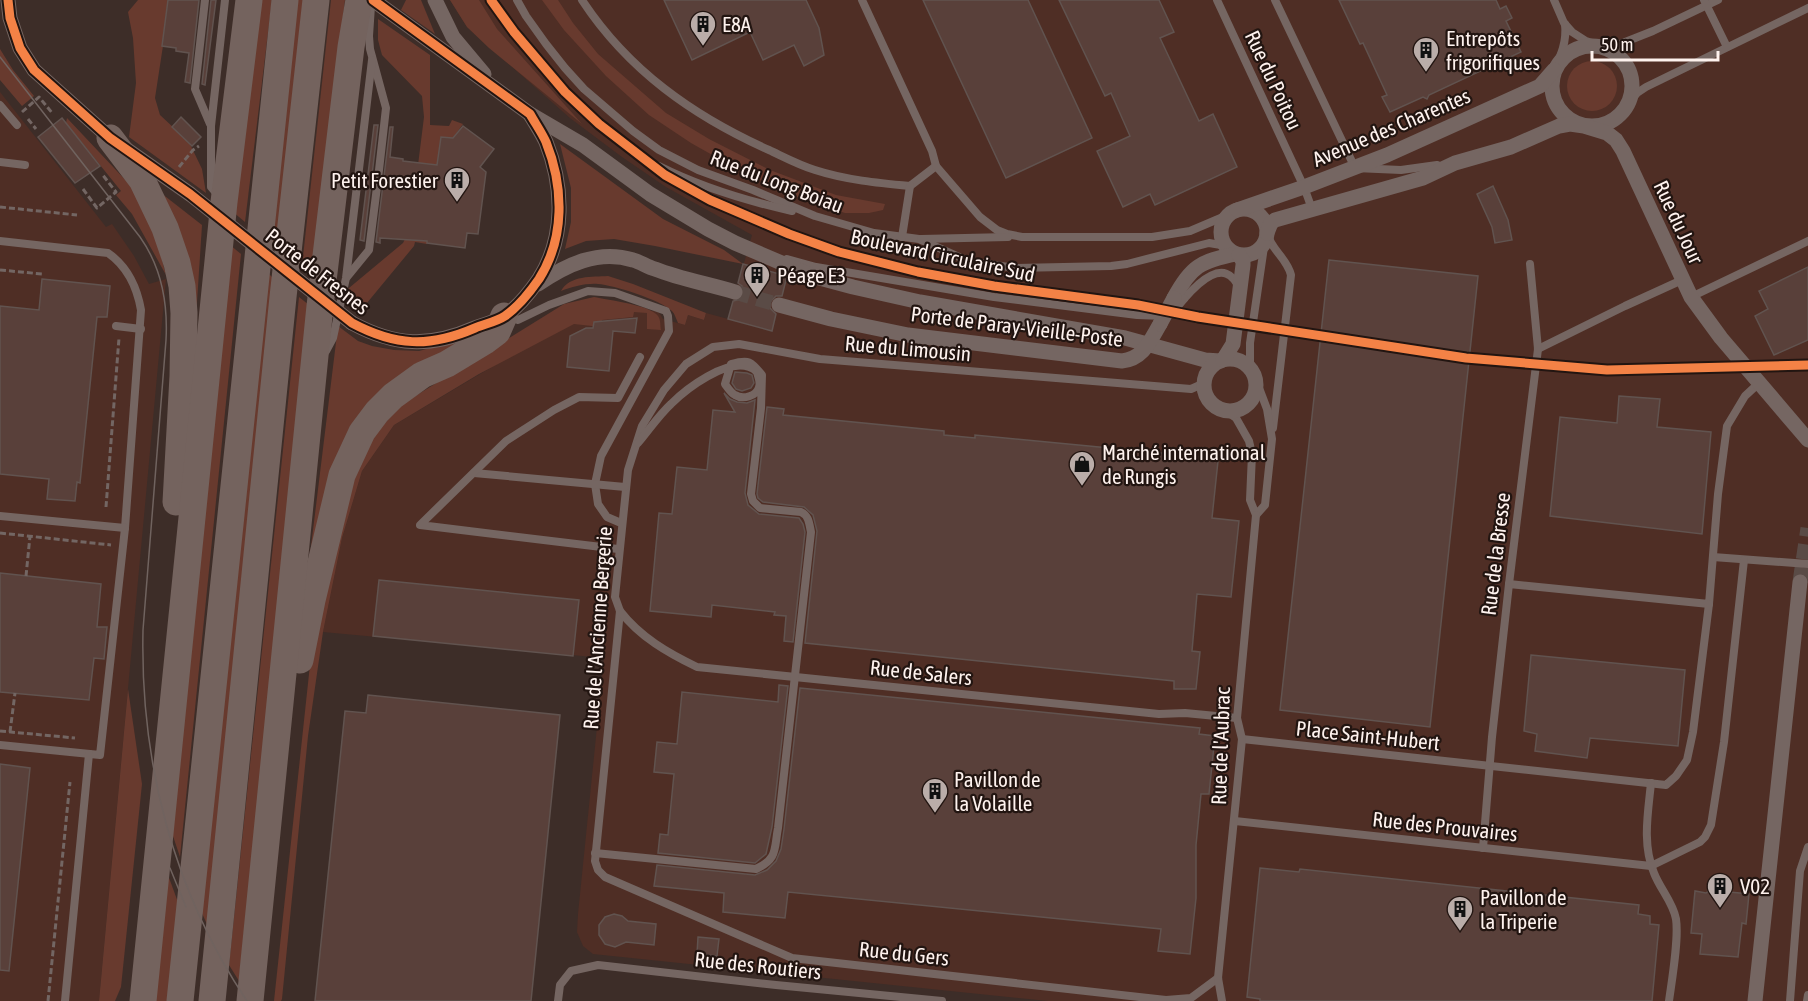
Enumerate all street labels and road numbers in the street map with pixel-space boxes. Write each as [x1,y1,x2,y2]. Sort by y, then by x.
street label: Rue du Poitou [1241,27,1307,133]
street label: Avenue des Charentes [1309,83,1473,171]
street label: Rue du Long Boiau [707,145,847,217]
street label: Rue du Jour [1649,177,1709,268]
street label: Porte de Fresnes [261,223,375,319]
street label: Boulevard Circulaire Sud [849,224,1037,286]
street label: Porte de Paray-Vieille-Poste [910,301,1124,351]
street label: Rue du Limousin [844,331,972,365]
street label: Rue de la Bresse [1476,491,1514,617]
street label: Rue de l'Ancienne Bergerie [578,526,616,730]
street label: Rue de Salers [869,655,973,689]
street label: Rue de l'Aubrac [1206,686,1234,805]
street label: Place Saint-Hubert [1295,716,1441,754]
street label: Rue des Prouvaires [1371,806,1519,846]
street label: Rue du Gers [858,936,950,970]
street label: Rue des Routiers [693,946,823,984]

